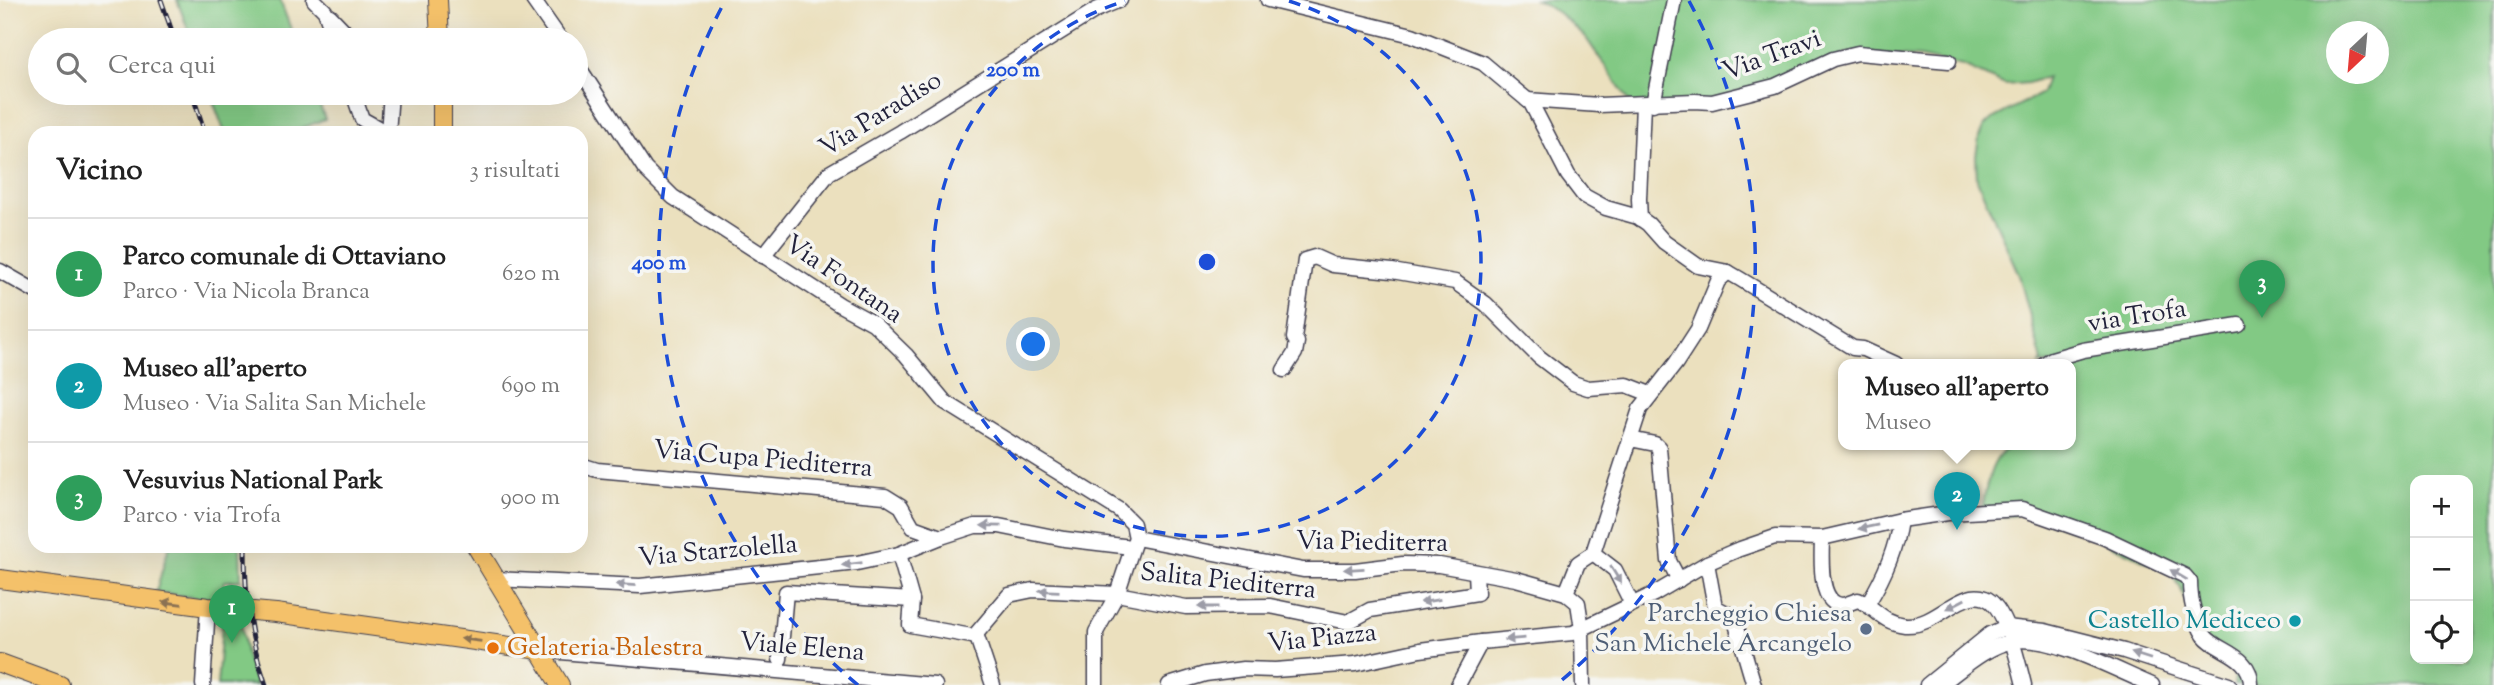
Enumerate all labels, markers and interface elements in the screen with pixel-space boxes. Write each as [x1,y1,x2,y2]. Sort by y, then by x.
street label: Via Travi [1717,21,1827,91]
north arrow [2326,21,2389,84]
search box [28,28,588,105]
icon: search [52,48,90,86]
text: Cerca qui [108,48,216,85]
text: 200 m [986,56,1041,86]
street label: Via Paradiso [813,63,949,167]
text: Vicino [56,150,143,193]
text: 3 risultati [470,155,560,188]
street label: Via Fontana [776,227,910,333]
text: Parco comunale di Ottaviano [123,239,446,276]
text: 400 m [631,249,687,279]
centre of rings [1195,250,1219,274]
text: 1 [75,258,83,291]
text: 620 m [502,258,560,291]
pin: 3 [2239,260,2285,318]
text: Parco · Via Nicola Branca [123,276,370,309]
street label: via Trofa [2085,291,2189,343]
your location [1016,327,1050,361]
text: Museo all'aperto [123,351,307,388]
popup [1838,359,2076,450]
text: 2 [74,370,84,403]
text: 690 m [501,370,560,403]
text: Museo all'aperto [1865,370,2049,407]
text: Museo · Via Salita San Michele [123,388,426,421]
text: Museo [1865,407,1931,440]
street label: Via Cupa Piediterra [652,432,874,488]
text: Vesuvius National Park [123,463,383,500]
pin: 2 [1934,472,1980,530]
map controls [2410,475,2473,664]
button: + [2410,475,2473,538]
text: 3 [74,482,84,515]
text: 900 m [501,482,560,515]
text: Parco · via Trofa [123,500,281,533]
one-way arrow [980,521,1002,532]
one-way arrow [1857,521,1879,532]
street label: Via Piediterra [1295,523,1449,563]
street label: Via Starzolella [637,527,799,577]
button: − [2410,538,2473,601]
street label: Salita Piediterra [1138,554,1318,610]
one-way arrow [841,558,863,569]
one-way arrow [1343,564,1365,575]
one-way arrow [1610,565,1623,585]
one-way arrow [2169,568,2188,581]
one-way arrow [615,580,637,591]
pin: 1 [209,585,255,643]
one-way arrow [1038,585,1060,596]
one-way arrow [1419,596,1441,607]
place label: Parcheggio Chiesa San Michele Arcangelo [1594,596,1852,663]
one-way arrow [161,597,183,608]
one-way arrow [1946,599,1966,610]
one-way arrow [1197,601,1219,613]
button: locate [2410,601,2473,664]
place label: Castello Mediceo [2088,603,2281,640]
marker: Castello Mediceo [2287,613,2303,629]
street label: Via Piazza [1266,615,1378,663]
marker: Parcheggio Chiesa San Michele Arcangelo [1858,621,1874,637]
street label: Viale Elena [738,624,866,672]
place label: Gelateria Balestra [507,630,703,667]
one-way arrow [460,634,482,645]
one-way arrow [1504,634,1526,645]
marker: Gelateria Balestra [485,640,501,656]
one-way arrow [2130,651,2151,661]

